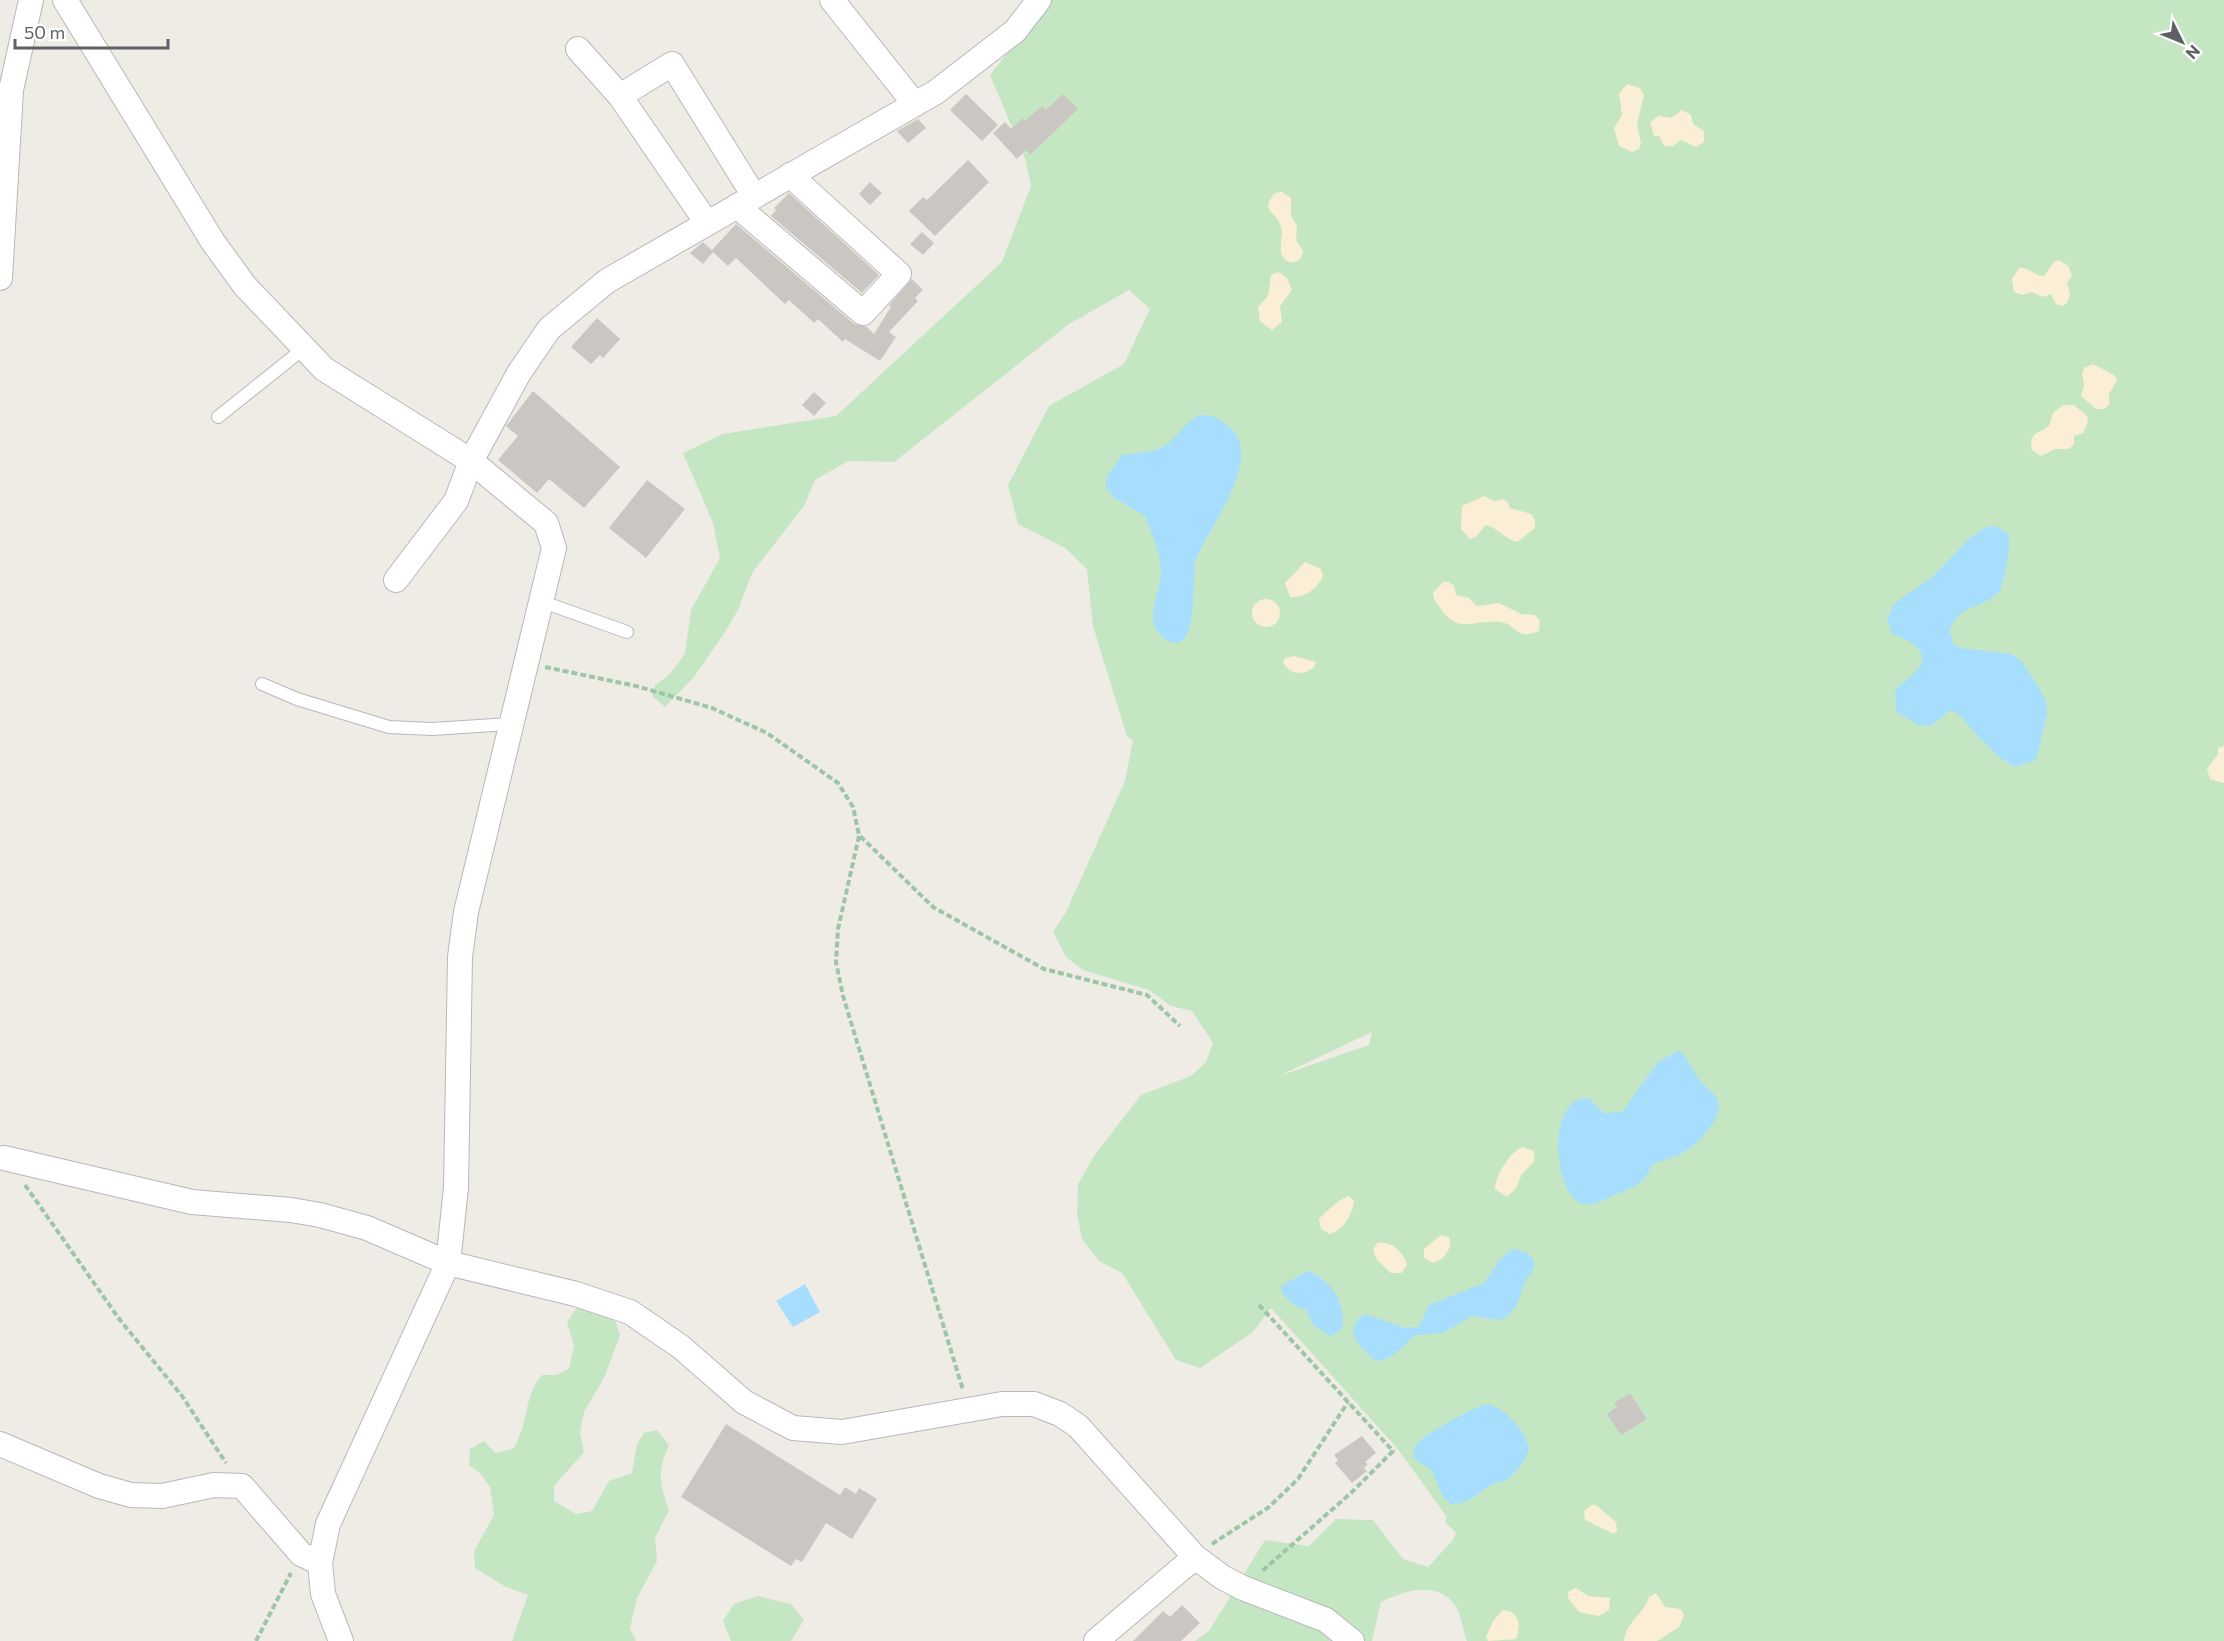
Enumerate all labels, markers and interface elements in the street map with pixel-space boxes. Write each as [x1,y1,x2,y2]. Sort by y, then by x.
scale bar [15,12,168,50]
north arrow [2152,12,2212,72]
text: 50 m [24,21,65,43]
text: N [2182,42,2204,63]

